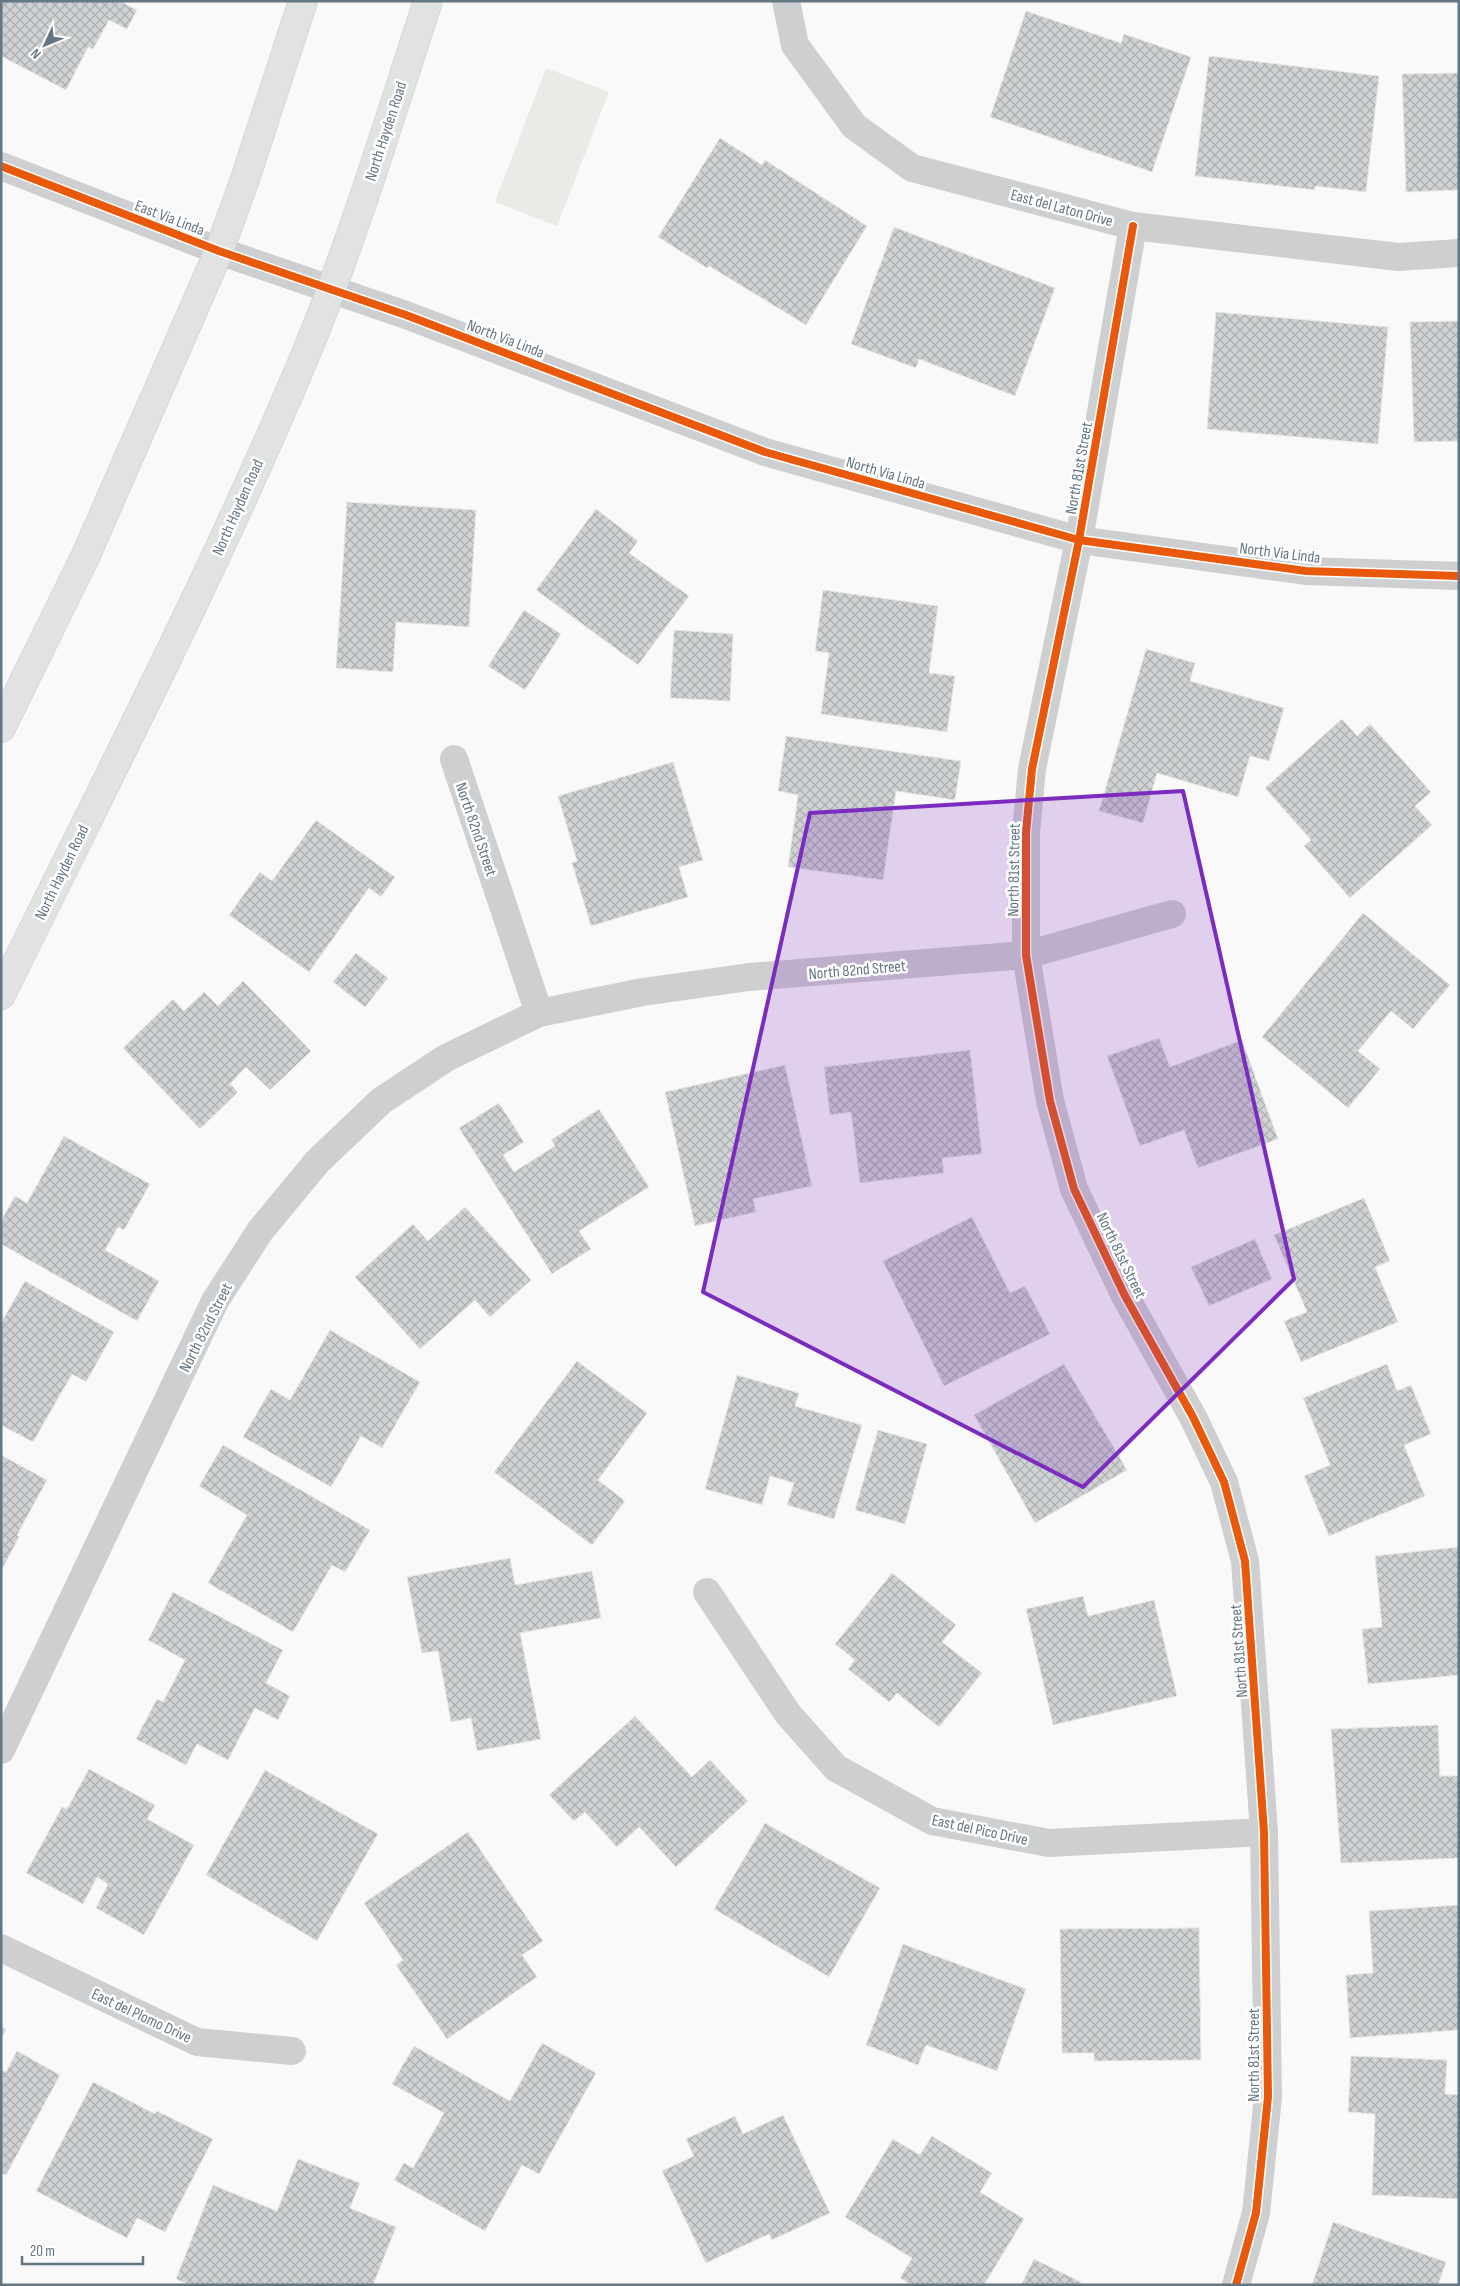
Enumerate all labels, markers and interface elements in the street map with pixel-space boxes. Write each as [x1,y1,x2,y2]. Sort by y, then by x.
north arrow [20,20,70,70]
text: N [27,45,45,62]
street label: North Hayden Road [361,79,411,183]
street label: East del Laton Drive [1008,186,1115,231]
street label: East Via Linda [132,196,207,240]
street label: North Via Linda [464,316,547,363]
street label: North 81st Street [1062,421,1097,516]
street label: North Via Linda [844,453,927,494]
street label: North Hayden Road [209,457,268,559]
street label: North Via Linda [1238,539,1321,568]
street label: North 82nd Street [451,780,500,879]
street label: North Hayden Road [31,822,94,923]
street label: North 81st Street [1004,823,1025,917]
street label: North 82nd Street [808,957,907,984]
street label: North 81st Street [1092,1210,1150,1302]
street label: North 82nd Street [176,1280,237,1375]
street label: North 81st Street [1227,1604,1252,1698]
street label: East del Pico Drive [930,1811,1029,1850]
street label: East del Plomo Drive [88,1985,194,2048]
street label: North 81st Street [1245,2008,1264,2102]
scale bar [22,2234,144,2266]
text: 20 m [30,2242,55,2261]

